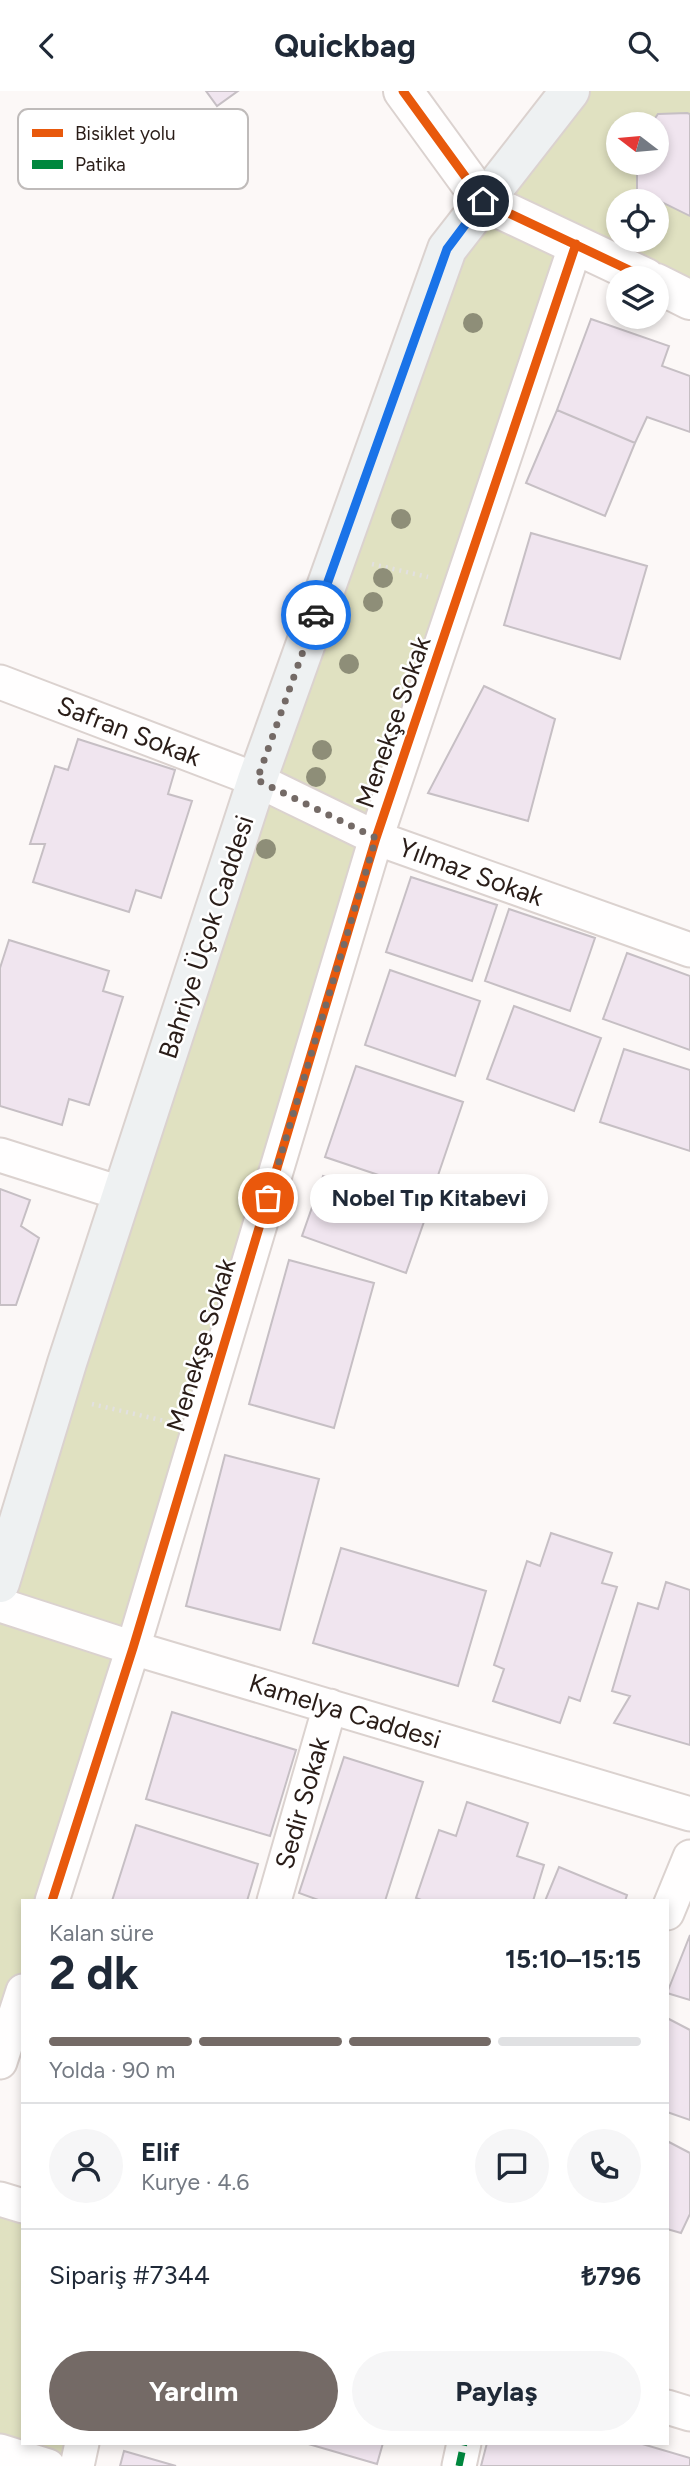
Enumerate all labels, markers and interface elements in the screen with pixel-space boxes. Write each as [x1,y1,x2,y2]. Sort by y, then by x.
icon: back [28,27,66,65]
text: Quickbag [274,27,416,65]
icon: search [624,27,662,65]
legend [18,109,248,189]
north arrow [606,112,668,175]
map controls [606,112,669,329]
text: Bisiklet yolu [75,122,176,145]
text: Patika [75,153,126,176]
pin [453,171,513,231]
icon: home [464,182,502,220]
button: locate [606,189,669,252]
button: layers [606,266,669,329]
courier [281,580,351,650]
icon: car [297,596,335,634]
street label: Menekşe Sokak [349,632,437,812]
street label: Safran Sokak [53,689,206,773]
street label: Bahriye Üçok Caddesi [152,811,260,1063]
street label: Yılmaz Sokak [394,831,548,913]
pin [238,1168,298,1228]
callout: Nobel Tıp Kitabevi [310,1173,548,1223]
icon: bag [249,1179,287,1217]
text: Nobel Tıp Kitabevi [332,1184,526,1212]
street label: Menekşe Sokak [159,1254,243,1436]
street label: Kamelya Caddesi [245,1667,445,1755]
street label: Sedir Sokak [268,1733,336,1873]
text: Kalan süre [49,1919,154,1947]
text: 15:10–15:15 [505,1943,641,1975]
text: 2 dk [49,1945,139,2001]
text: Yolda · 90 m [49,2056,175,2084]
button: person [49,2129,123,2203]
button: chat [475,2129,549,2203]
button: phone [567,2129,641,2203]
text: Elif [141,2136,180,2168]
text: Kurye · 4.6 [141,2168,249,2196]
text: Sipariş #7344 [49,2259,210,2291]
text: ₺796 [582,2260,641,2292]
button: Yardım [49,2351,338,2431]
button: Paylaş [352,2351,641,2431]

